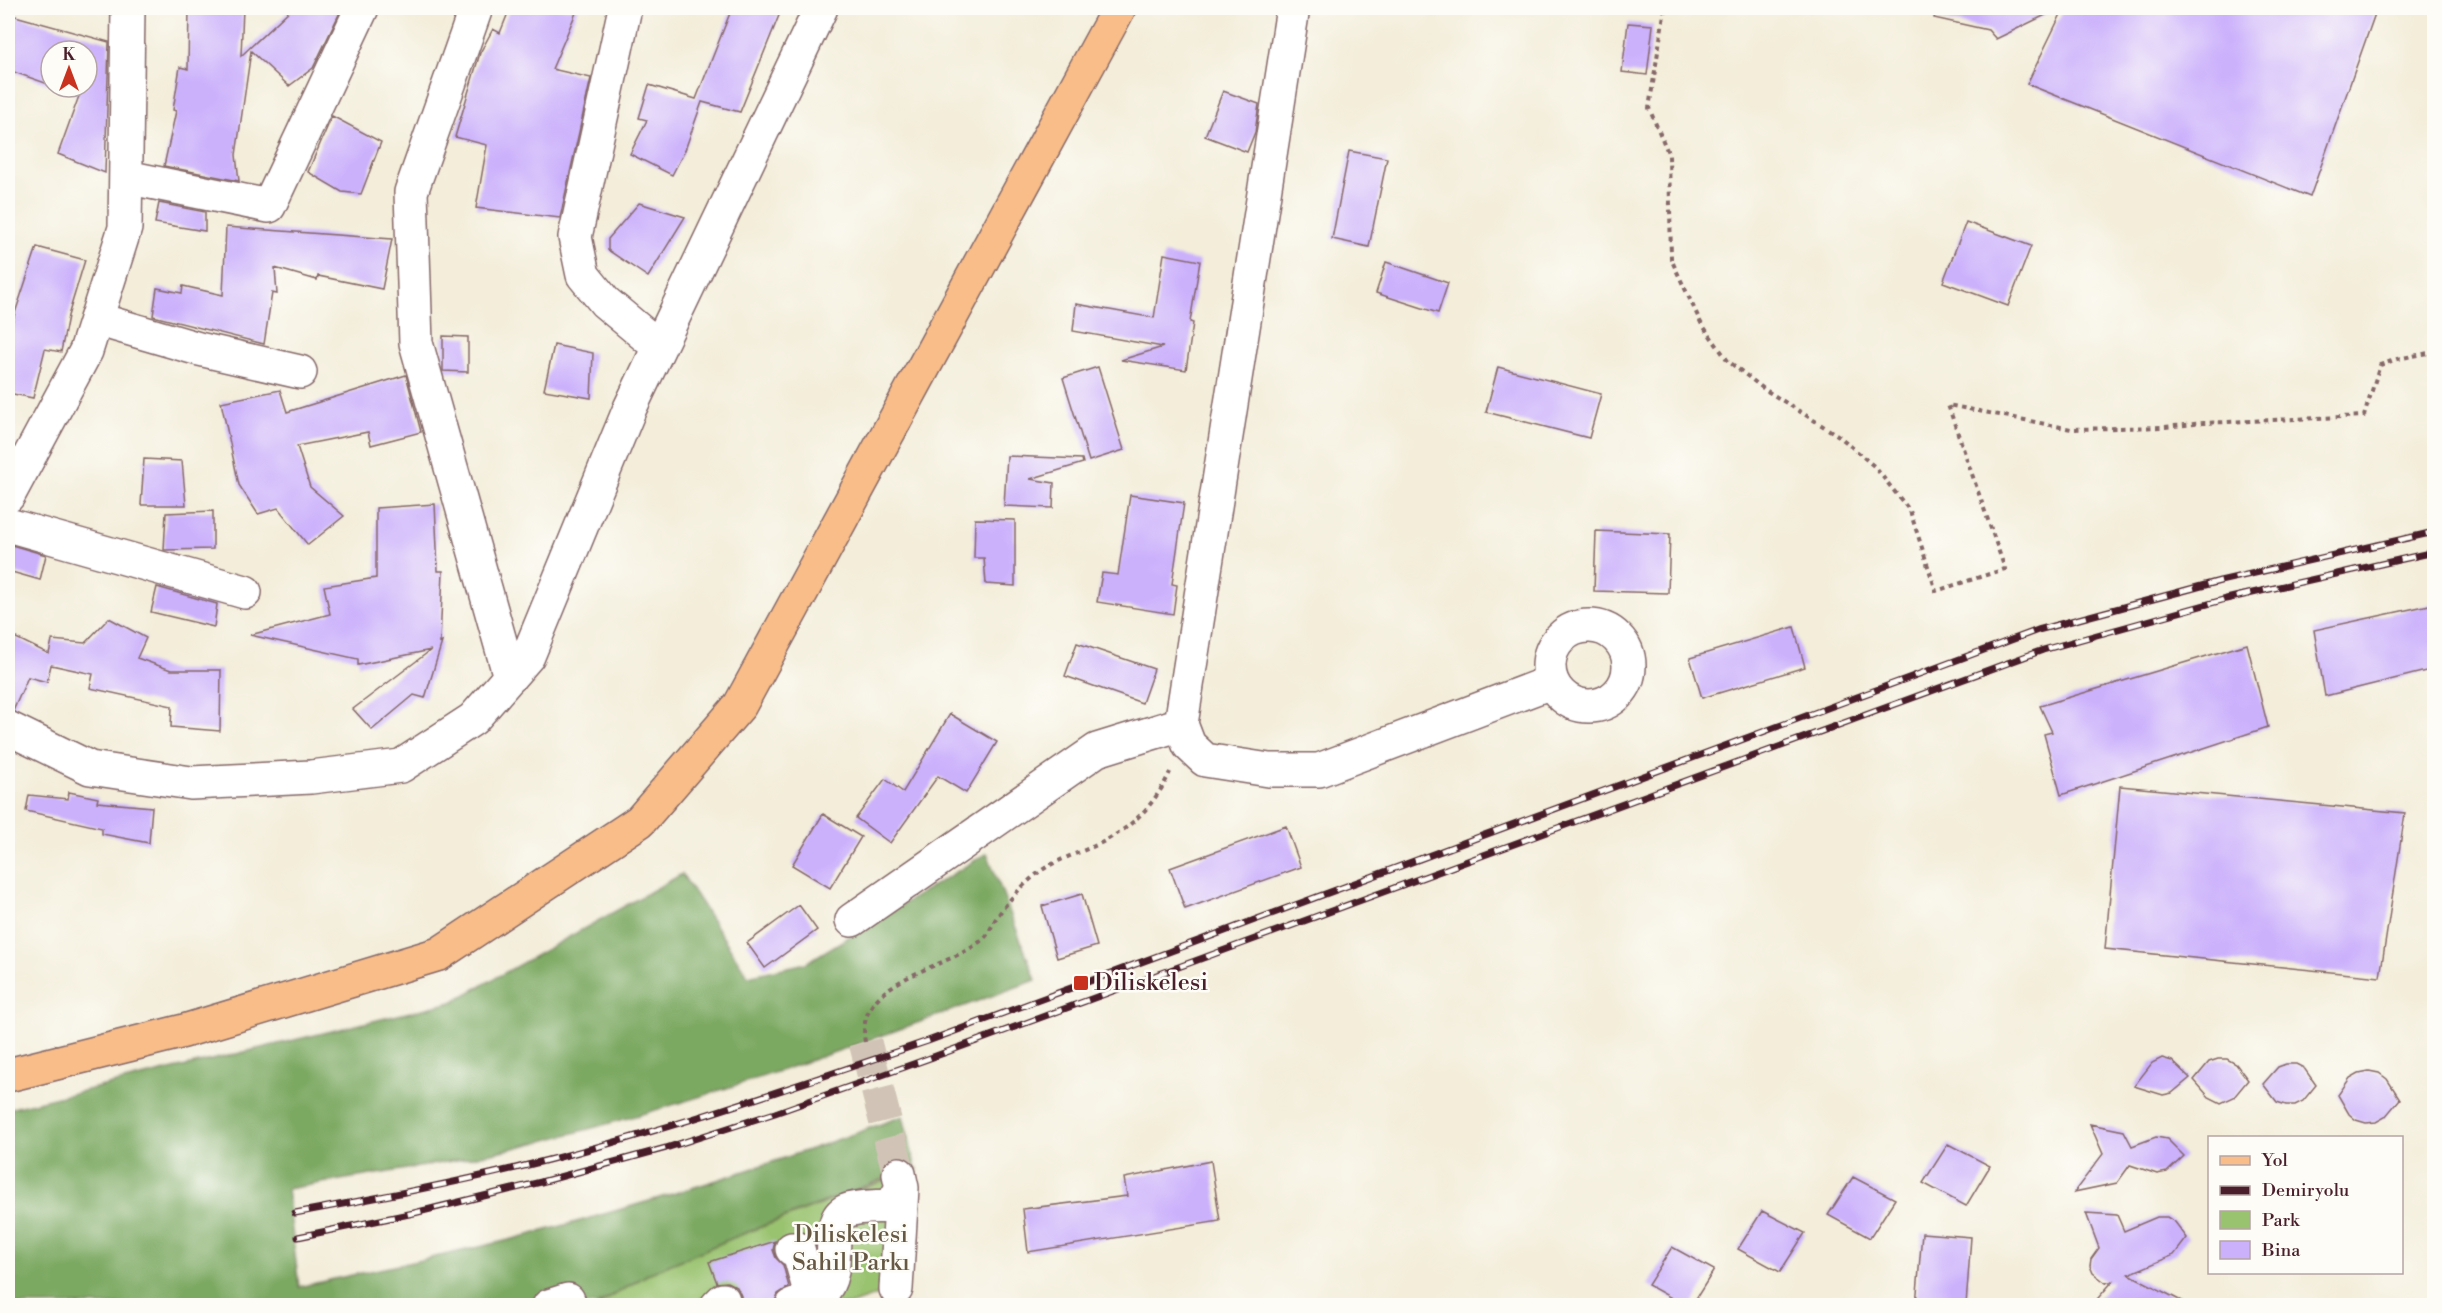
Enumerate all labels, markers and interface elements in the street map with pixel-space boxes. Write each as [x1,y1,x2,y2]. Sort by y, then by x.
north arrow [39,39,99,99]
text: K [63,45,77,65]
place label: Diliskelesi [1094,968,1208,998]
marker: Diliskelesi [1072,974,1090,992]
legend [2208,1136,2403,1274]
text: Yol [2261,1149,2289,1172]
text: Demiryolu [2262,1179,2350,1202]
text: Park [2262,1209,2301,1232]
park label: Diliskelesi Sahil Parkı [792,1220,910,1278]
text: Bina [2261,1239,2301,1262]

